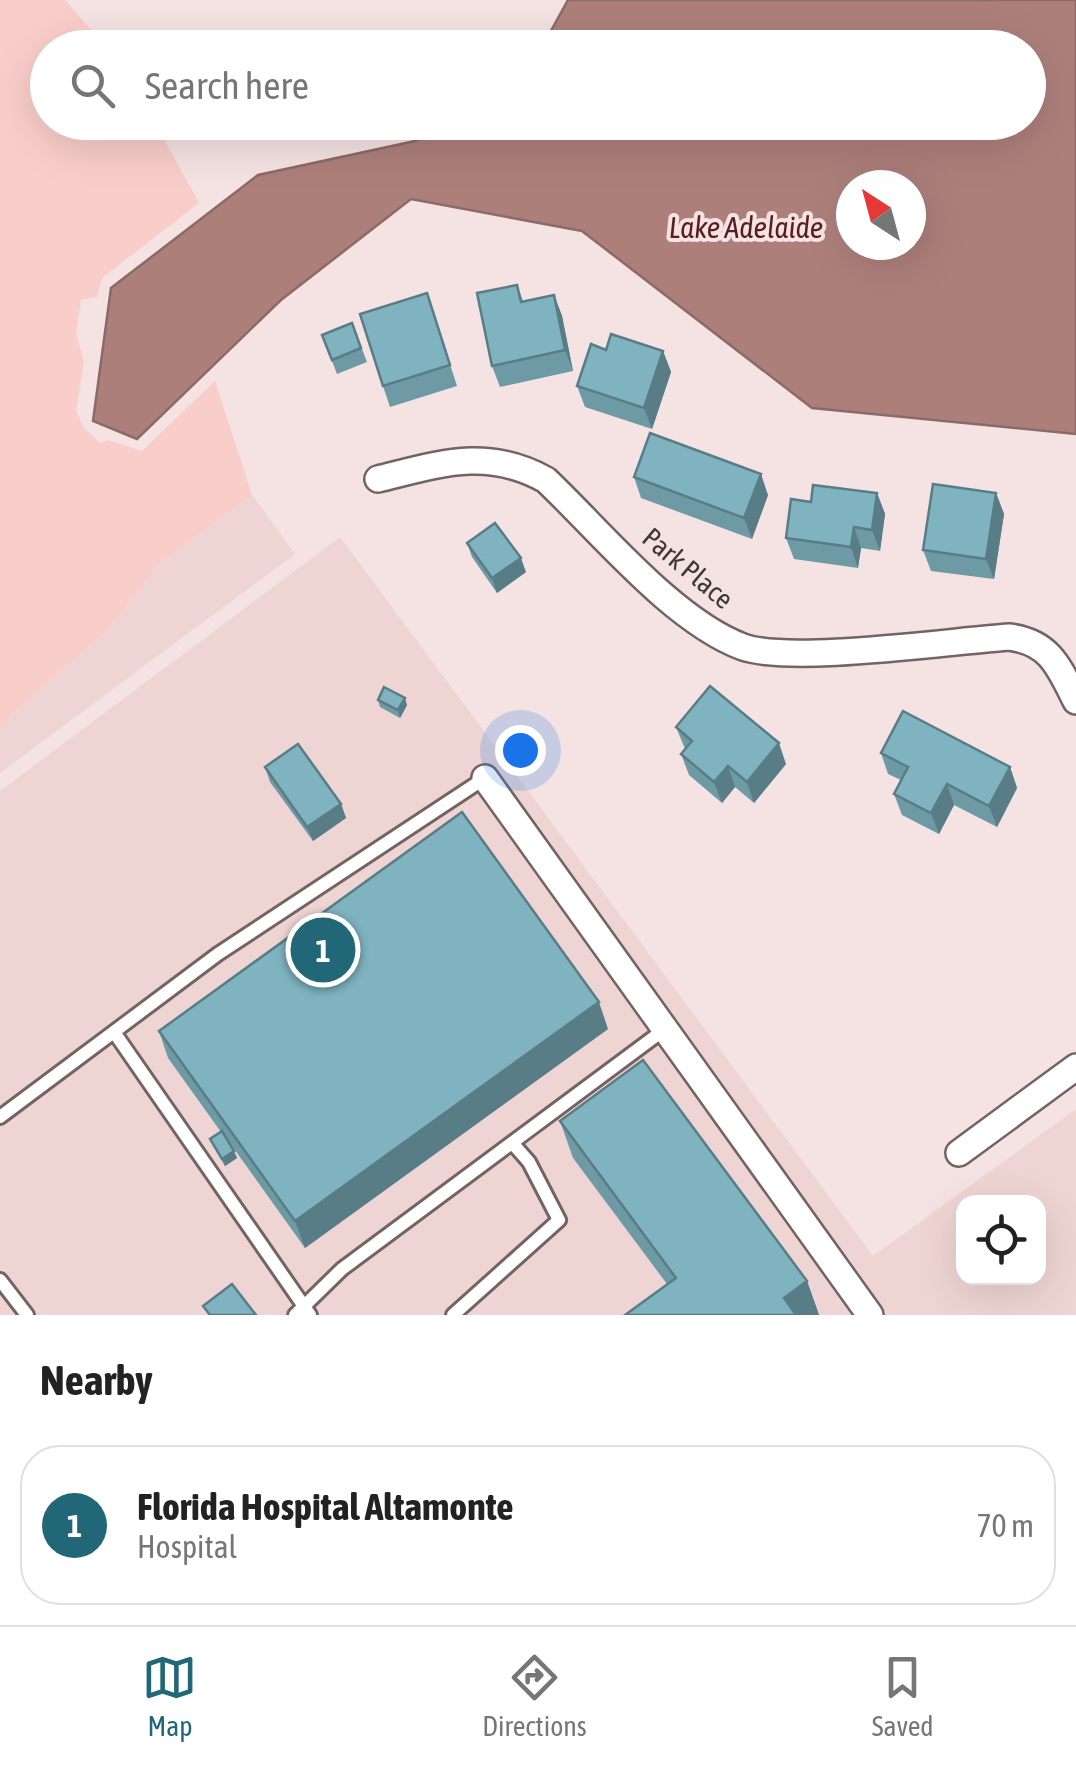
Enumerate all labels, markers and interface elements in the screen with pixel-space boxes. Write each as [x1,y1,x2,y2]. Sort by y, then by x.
search box [30,30,1046,140]
icon: search [65,58,120,113]
text: Search here [145,64,309,107]
north arrow [836,170,926,260]
water label: Lake Adelaide [669,210,823,244]
street label: Park Place [636,521,740,615]
your location [495,725,546,776]
pin: 1 [290,912,356,988]
map controls [956,1195,1046,1285]
button: locate [956,1195,1046,1285]
text: Nearby [40,1356,153,1404]
text: Florida Hospital Altamonte [137,1485,513,1528]
text: 1 [67,1507,82,1544]
text: 70 m [976,1507,1034,1544]
text: Hospital [137,1528,237,1565]
tab: Map [142,1650,197,1742]
tab: Directions [482,1650,587,1742]
tab: Saved [872,1650,934,1742]

